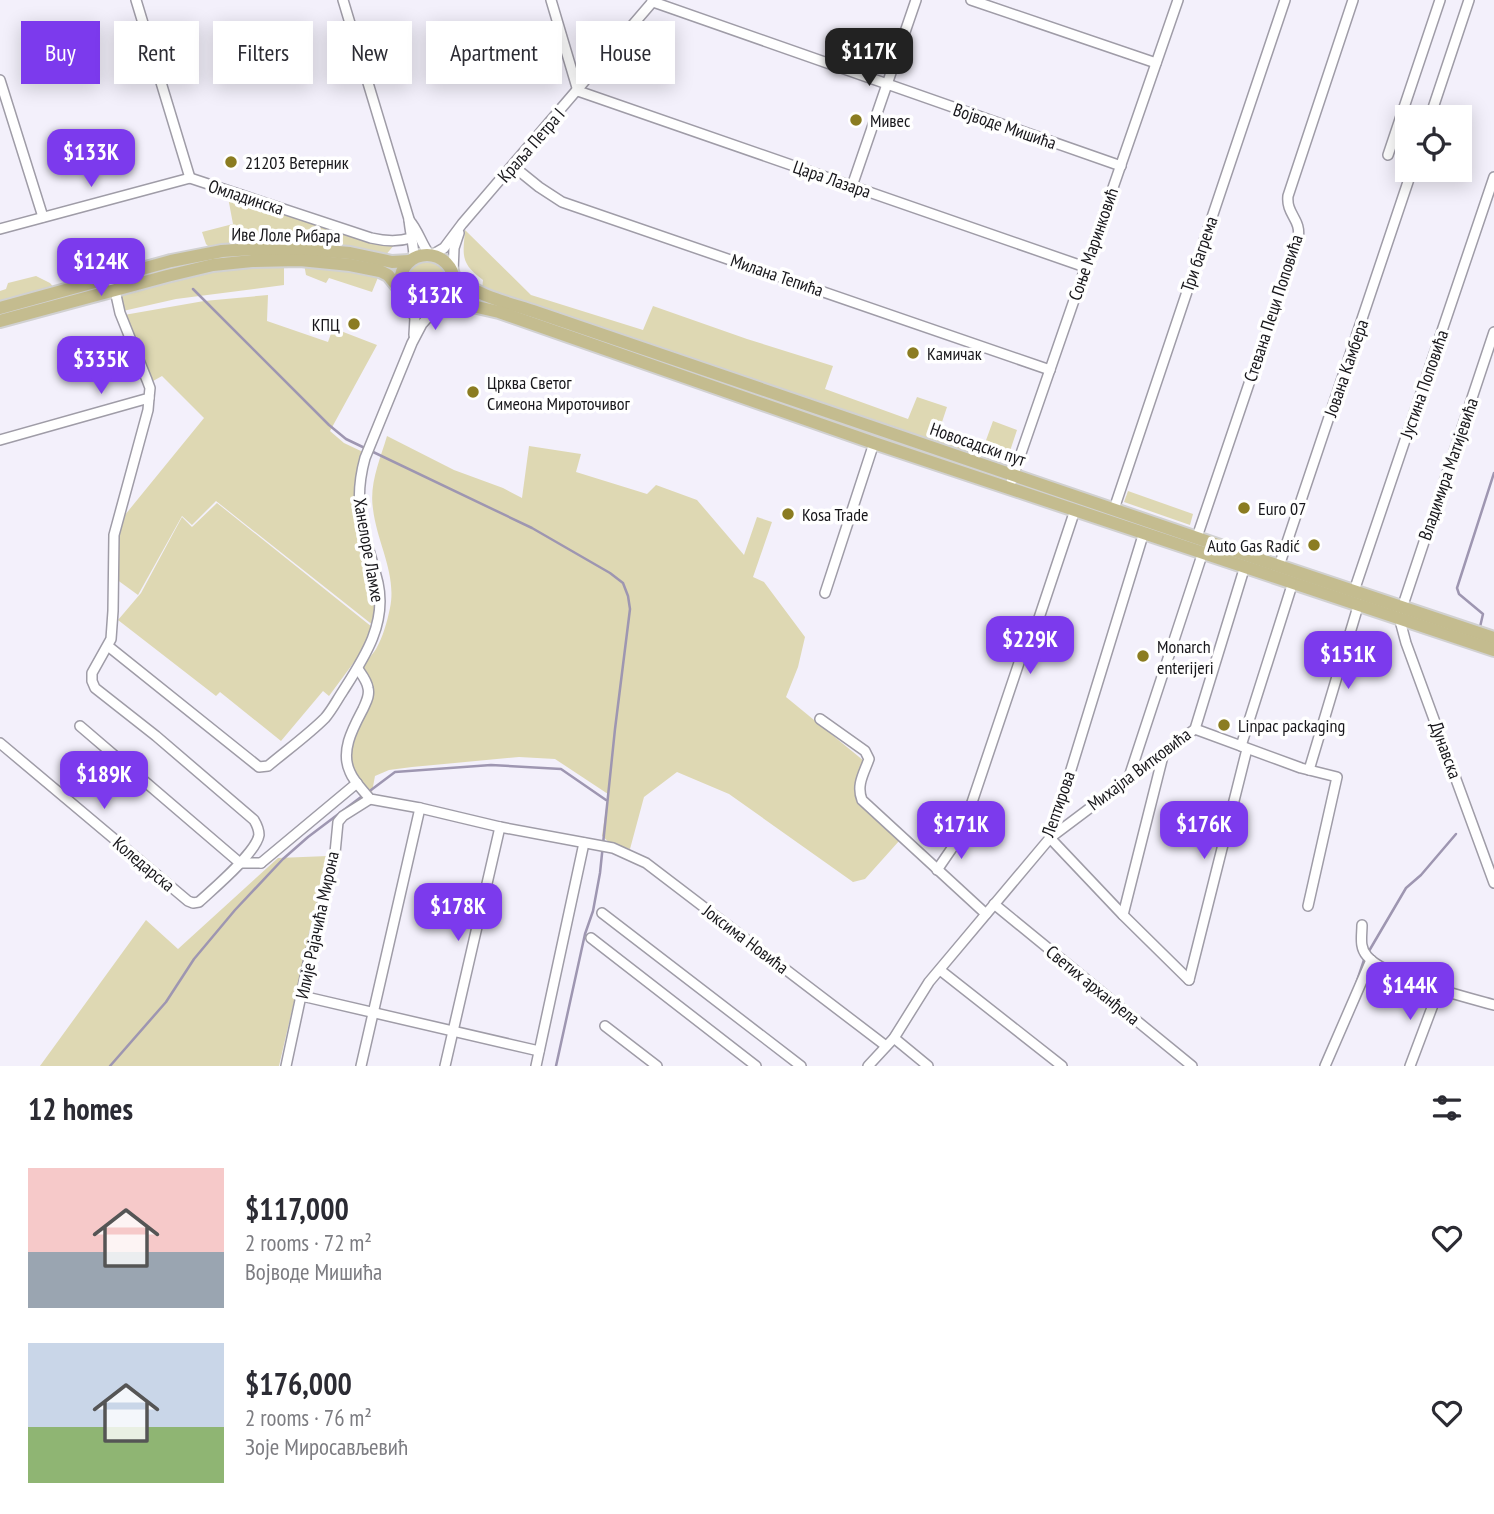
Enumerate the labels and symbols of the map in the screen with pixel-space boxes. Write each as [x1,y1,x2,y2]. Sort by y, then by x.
pin: $117K [820,28,918,88]
street label: Војводе Мишића [950,98,1060,154]
street label: Краља Петра I [492,103,570,187]
place label: Мивес [870,109,911,132]
marker: Мивес [848,112,864,128]
pin: $133K [42,130,140,189]
place label: 21203 Ветерник [245,151,349,174]
marker: 21203 Ветерник [223,154,239,170]
street label: Цара Лазара [790,155,874,203]
street label: Омладинска [205,174,287,220]
street label: Соње Маринковић [1063,185,1123,303]
street label: Три багрема [1175,213,1223,295]
street label: Иве Лоле Рибара [231,223,341,247]
street label: Стевана Пеци Поповића [1238,232,1308,384]
pin: $124K [52,238,150,298]
street label: Милана Тепића [728,248,826,302]
pin: $132K [386,272,484,332]
place label: КПЦ [312,313,340,336]
marker: КПЦ [346,316,362,332]
street label: Јована Камбера [1318,316,1373,420]
street label: Јустина Поповића [1394,327,1453,442]
pin: $335K [52,336,150,396]
place label: Камичак [927,342,982,365]
marker: Камичак [905,345,921,361]
place label: Црква Светог Симеона Мироточивог [487,371,631,415]
marker: Црква Светог Симеона Мироточивог [465,384,481,400]
street label: Владимира Матијевића [1413,395,1483,543]
street label: Новосадски пут [927,417,1029,471]
street label: Ханелоре Ламхе [349,496,389,604]
place label: Euro 07 [1258,497,1306,520]
marker: Euro 07 [1236,500,1252,516]
place label: Kosa Trade [802,503,868,526]
marker: Kosa Trade [780,506,796,522]
place label: Auto Gas Radić [1207,534,1301,557]
marker: Auto Gas Radić [1306,537,1322,553]
pin: $229K [981,616,1079,676]
pin: $151K [1299,632,1397,691]
place label: Monarch enterijeri [1157,635,1214,679]
marker: Monarch enterijeri [1135,648,1151,664]
place label: Linpac packaging [1238,714,1345,737]
marker: Linpac packaging [1216,717,1232,733]
street label: Дунавска [1425,718,1467,782]
street label: Михајла Витковића [1083,723,1195,815]
pin: $189K [55,752,153,811]
street label: Лептирова [1036,768,1080,841]
pin: $171K [912,802,1010,861]
pin: $176K [1155,802,1253,861]
street label: Коледарска [108,831,180,897]
street label: Илије Рајачића Мирона [290,849,344,1001]
pin: $178K [409,884,507,943]
street label: Јоксима Новића [698,899,793,979]
street label: Светих арханђела [1041,940,1145,1030]
pin: $144K [1361,962,1459,1022]

